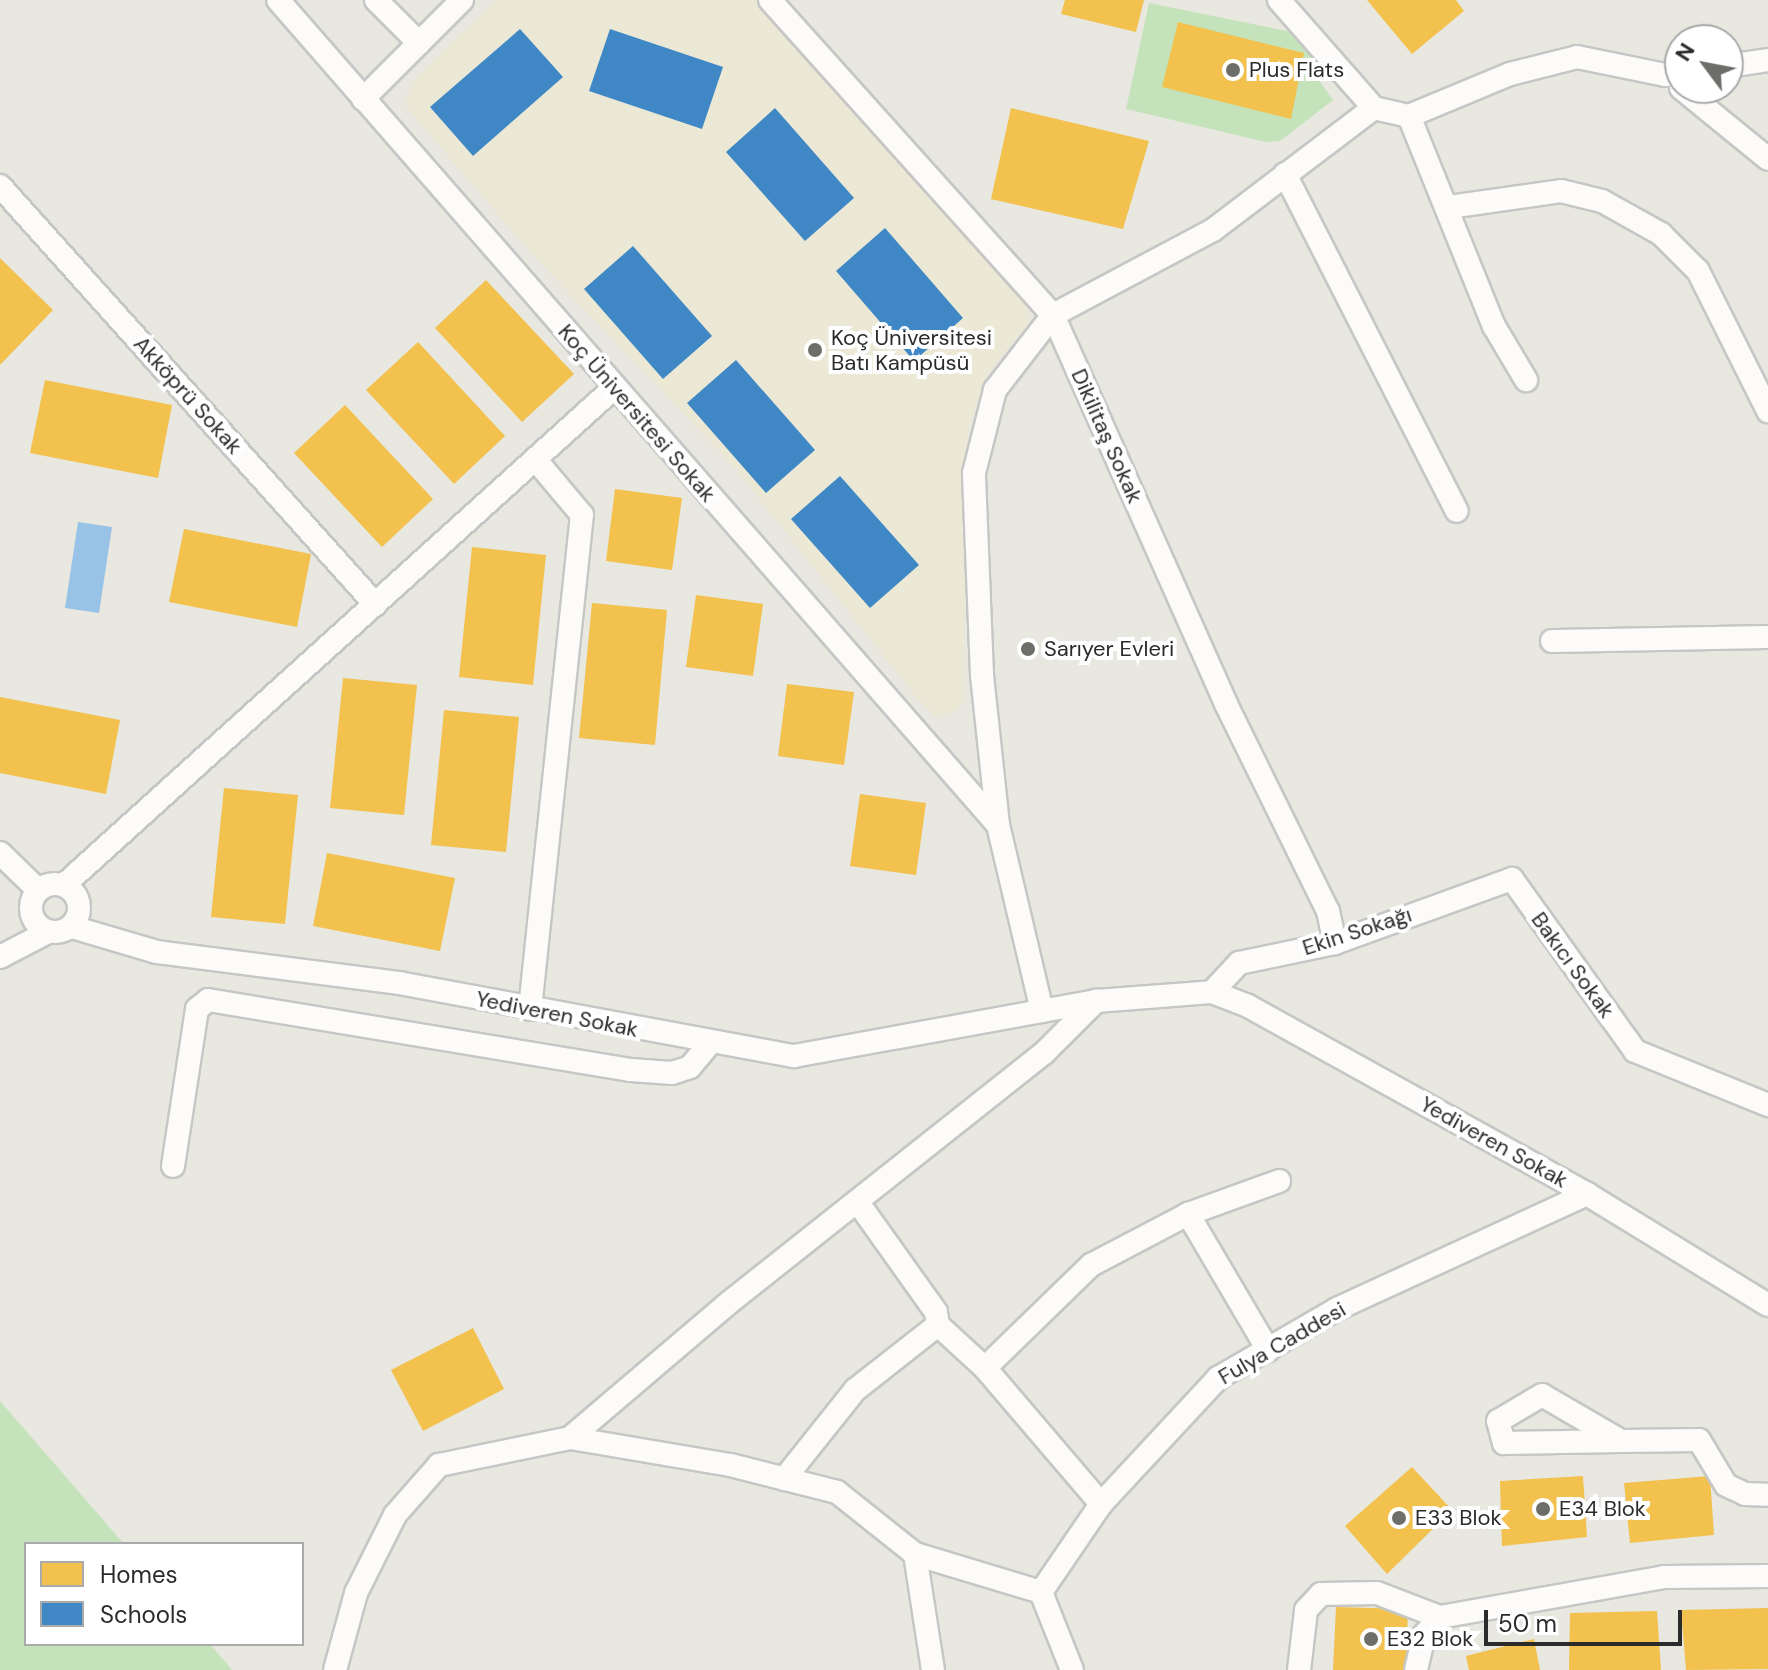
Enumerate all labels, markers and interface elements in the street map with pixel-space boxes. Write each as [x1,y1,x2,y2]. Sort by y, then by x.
north arrow [1664,24,1744,104]
text: N [1668,38,1701,67]
place label: Plus Flats [1249,57,1344,83]
marker: Plus Flats [1224,61,1242,79]
street label: Koç Üniversitesi Sokak [553,319,721,507]
place label: Koç Üniversitesi Batı Kampüsü [831,324,992,376]
street label: Akköprü Sokak [128,331,248,459]
marker: Koç Üniversitesi Batı Kampüsü [806,341,824,359]
street label: Dikilitaş Sokak [1066,365,1148,507]
place label: Sarıyer Evleri [1044,636,1174,662]
marker: Sarıyer Evleri [1019,640,1037,658]
street label: Ekin Sokağı [1299,901,1415,961]
street label: Bakıcı Sokak [1526,907,1620,1023]
street label: Yediveren Sokak [474,985,640,1043]
street label: Yediveren Sokak [1416,1091,1572,1193]
street label: Fulya Caddesi [1214,1296,1350,1390]
place label: E34 Blok [1559,1496,1646,1522]
marker: E34 Blok [1534,1500,1552,1518]
place label: E33 Blok [1415,1505,1502,1531]
marker: E33 Blok [1390,1509,1408,1527]
legend [24,1542,304,1646]
text: Homes [100,1559,178,1590]
scale bar [1488,1594,1686,1644]
text: Schools [100,1599,187,1630]
text: 50 m [1498,1608,1557,1639]
place label: E32 Blok [1387,1626,1473,1652]
marker: E32 Blok [1362,1630,1380,1648]

